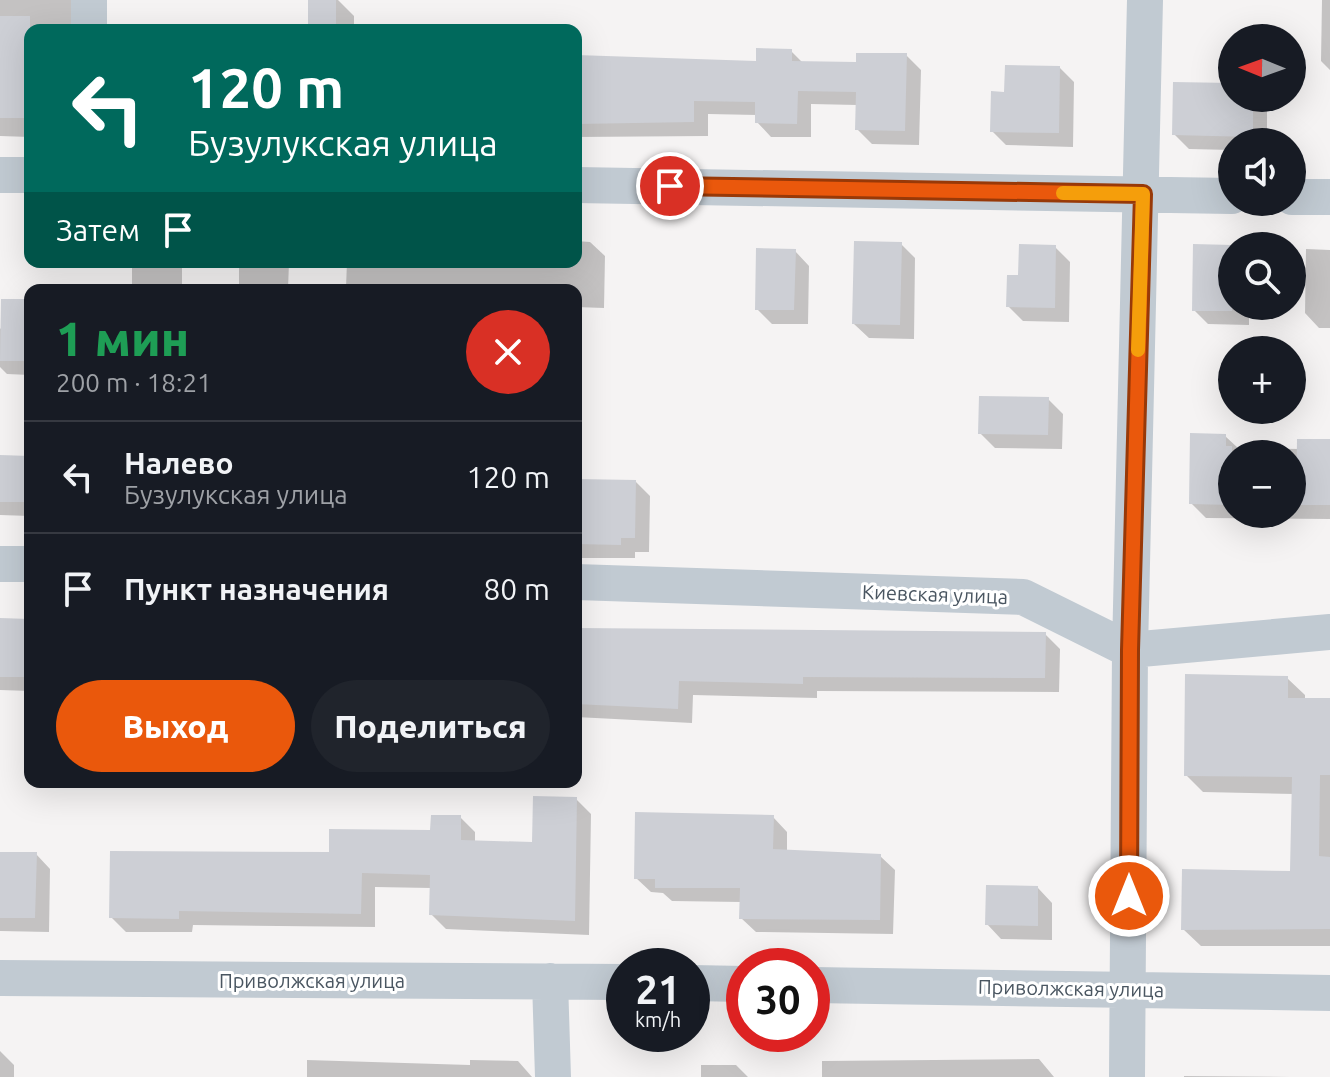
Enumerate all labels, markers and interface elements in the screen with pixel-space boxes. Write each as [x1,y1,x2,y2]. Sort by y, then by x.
north arrow [1218,24,1306,112]
map controls [1218,24,1306,528]
icon: left [56,56,160,160]
text: 120 m [188,56,344,119]
text: Бузулукская улица [188,122,498,163]
button: sound [1218,128,1306,216]
pin [636,152,704,220]
icon: arrive [648,164,692,208]
icon: arrive [156,208,200,252]
text: Затем [56,213,140,247]
button: search [1218,232,1306,320]
button: close [466,310,550,394]
text: 1 мин [56,311,189,365]
button: + [1218,336,1306,424]
text: 200 m · 18:21 [56,368,212,397]
button: − [1218,440,1306,528]
text: Налево [124,446,234,480]
icon: left [56,455,100,499]
text: 120 m [466,460,550,494]
text: Бузулукская улица [124,480,348,509]
icon: arrive [56,567,100,611]
text: Пункт назначения [124,572,389,606]
text: 80 m [483,572,550,606]
street label: Киевская улица [862,580,1008,608]
button: Выход [56,680,295,772]
button: Поделиться [311,680,550,772]
position arrow [1087,854,1171,938]
speed limit sign: 30 [726,948,830,1052]
text: 21 [635,967,681,1012]
street label: Приволжская улица [219,969,405,992]
street label: Приволжская улица [978,975,1164,1001]
text: km/h [635,1008,681,1031]

